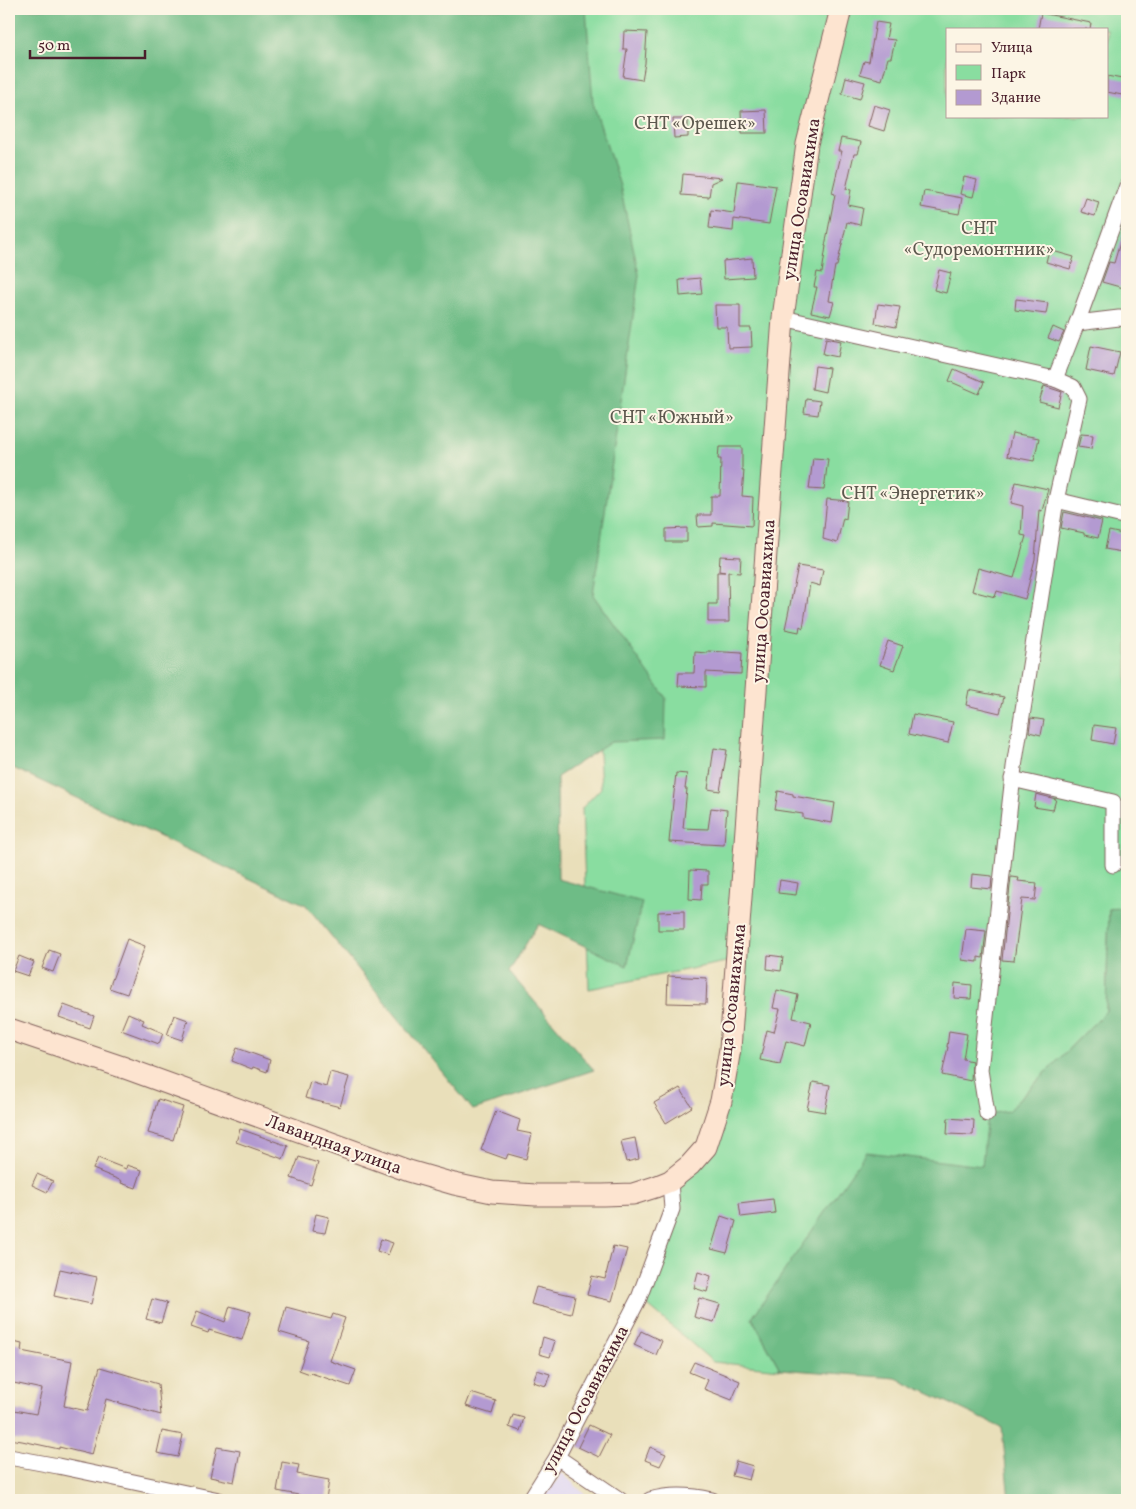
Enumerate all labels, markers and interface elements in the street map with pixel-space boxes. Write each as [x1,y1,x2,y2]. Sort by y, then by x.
scale bar [30,28,145,60]
legend [946,28,1108,118]
text: 50 m [38,36,70,57]
text: Улица [991,38,1033,59]
text: Парк [991,64,1026,85]
text: Здание [991,88,1041,109]
park label: СНТ «Орешек» [634,112,756,137]
street label: улица Осоавиахима [777,116,828,282]
park label: СНТ «Судоремонтник» [904,217,1054,263]
park label: СНТ «Южный» [610,406,734,431]
park label: СНТ «Энергетик» [841,482,985,507]
street label: улица Осоавиахима [746,518,783,684]
street label: улица Осоавиахима [711,922,753,1088]
street label: Лавандная улица [262,1109,405,1182]
street label: улица Осоавиахима [537,1321,636,1478]

